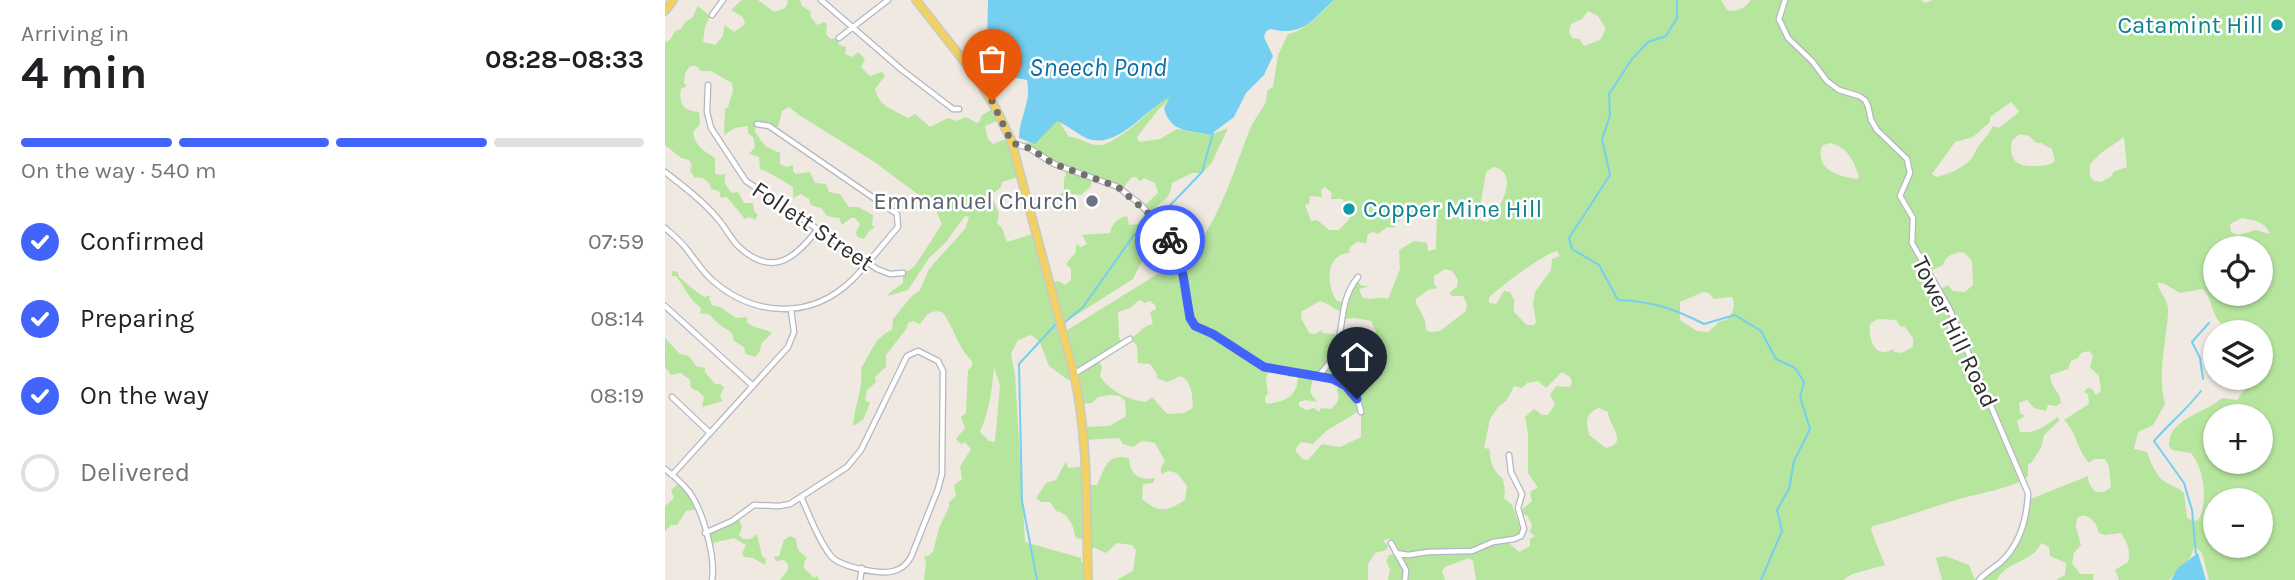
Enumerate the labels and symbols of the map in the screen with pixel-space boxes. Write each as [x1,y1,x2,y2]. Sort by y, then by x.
place label: Catamint Hill [2117,11,2263,39]
marker: Catamint Hill [2269,17,2285,33]
pin [962,29,1022,101]
water label: Sneech Pond [1029,52,1167,83]
street label: Follett Street [747,175,879,277]
place label: Emmanuel Church [873,187,1078,215]
marker: Emmanuel Church [1084,193,1100,209]
place label: Copper Mine Hill [1363,195,1542,223]
marker: Copper Mine Hill [1341,201,1357,217]
courier [1135,205,1205,275]
street label: Tower Hill Road [1906,252,2004,412]
pin [1327,327,1387,399]

